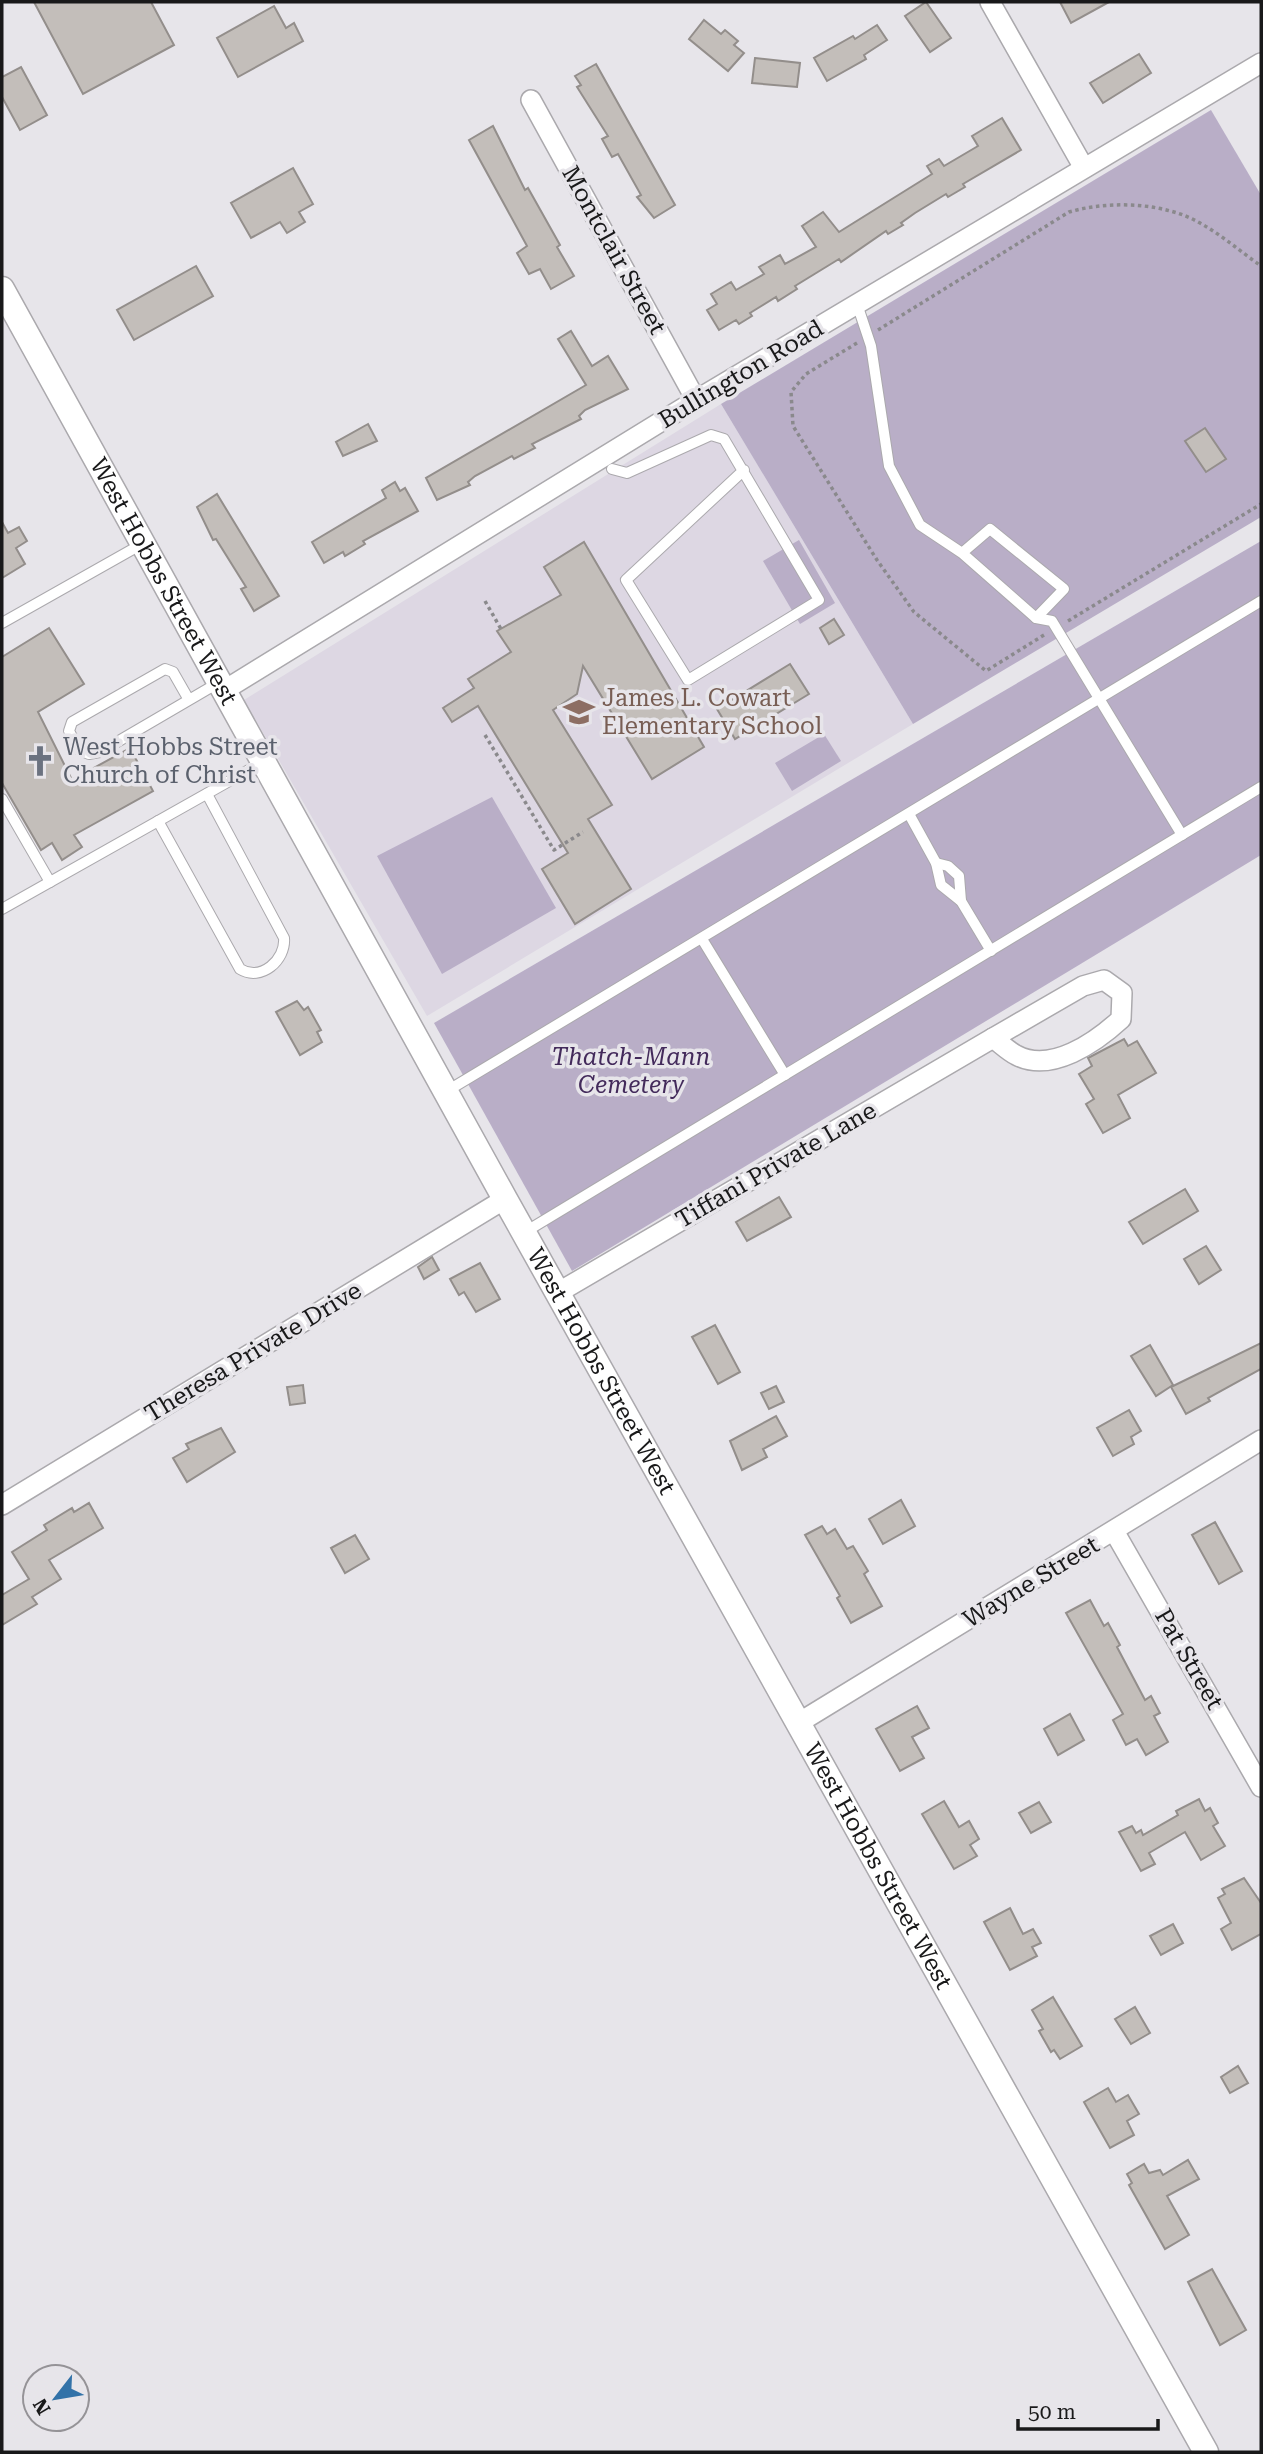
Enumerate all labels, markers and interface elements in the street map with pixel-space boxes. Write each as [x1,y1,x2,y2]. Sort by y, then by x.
street label: Montclair Street [556,161,672,339]
street label: Bullington Road [654,314,828,434]
street label: West Hobbs Street West [84,453,243,710]
place label: James L. Cowart Elementary School [602,684,822,740]
school or university icon: James L. Cowart Elementary School [562,695,596,729]
place label: West Hobbs Street Church of Christ [63,733,278,789]
church icon: West Hobbs Street Church of Christ [23,744,57,778]
park label: Thatch-Mann Cemetery [552,1043,710,1099]
street label: Tiffani Private Lane [671,1096,881,1234]
street label: West Hobbs Street West [521,1243,681,1499]
street label: Theresa Private Drive [140,1276,366,1428]
street label: Wayne Street [958,1530,1104,1634]
street label: Pat Street [1149,1604,1229,1714]
street label: West Hobbs Street West [798,1738,958,1994]
north arrow [21,2363,91,2433]
scale bar [1018,2388,1158,2432]
text: N [28,2394,55,2419]
text: 50 m [1028,2400,1076,2424]

